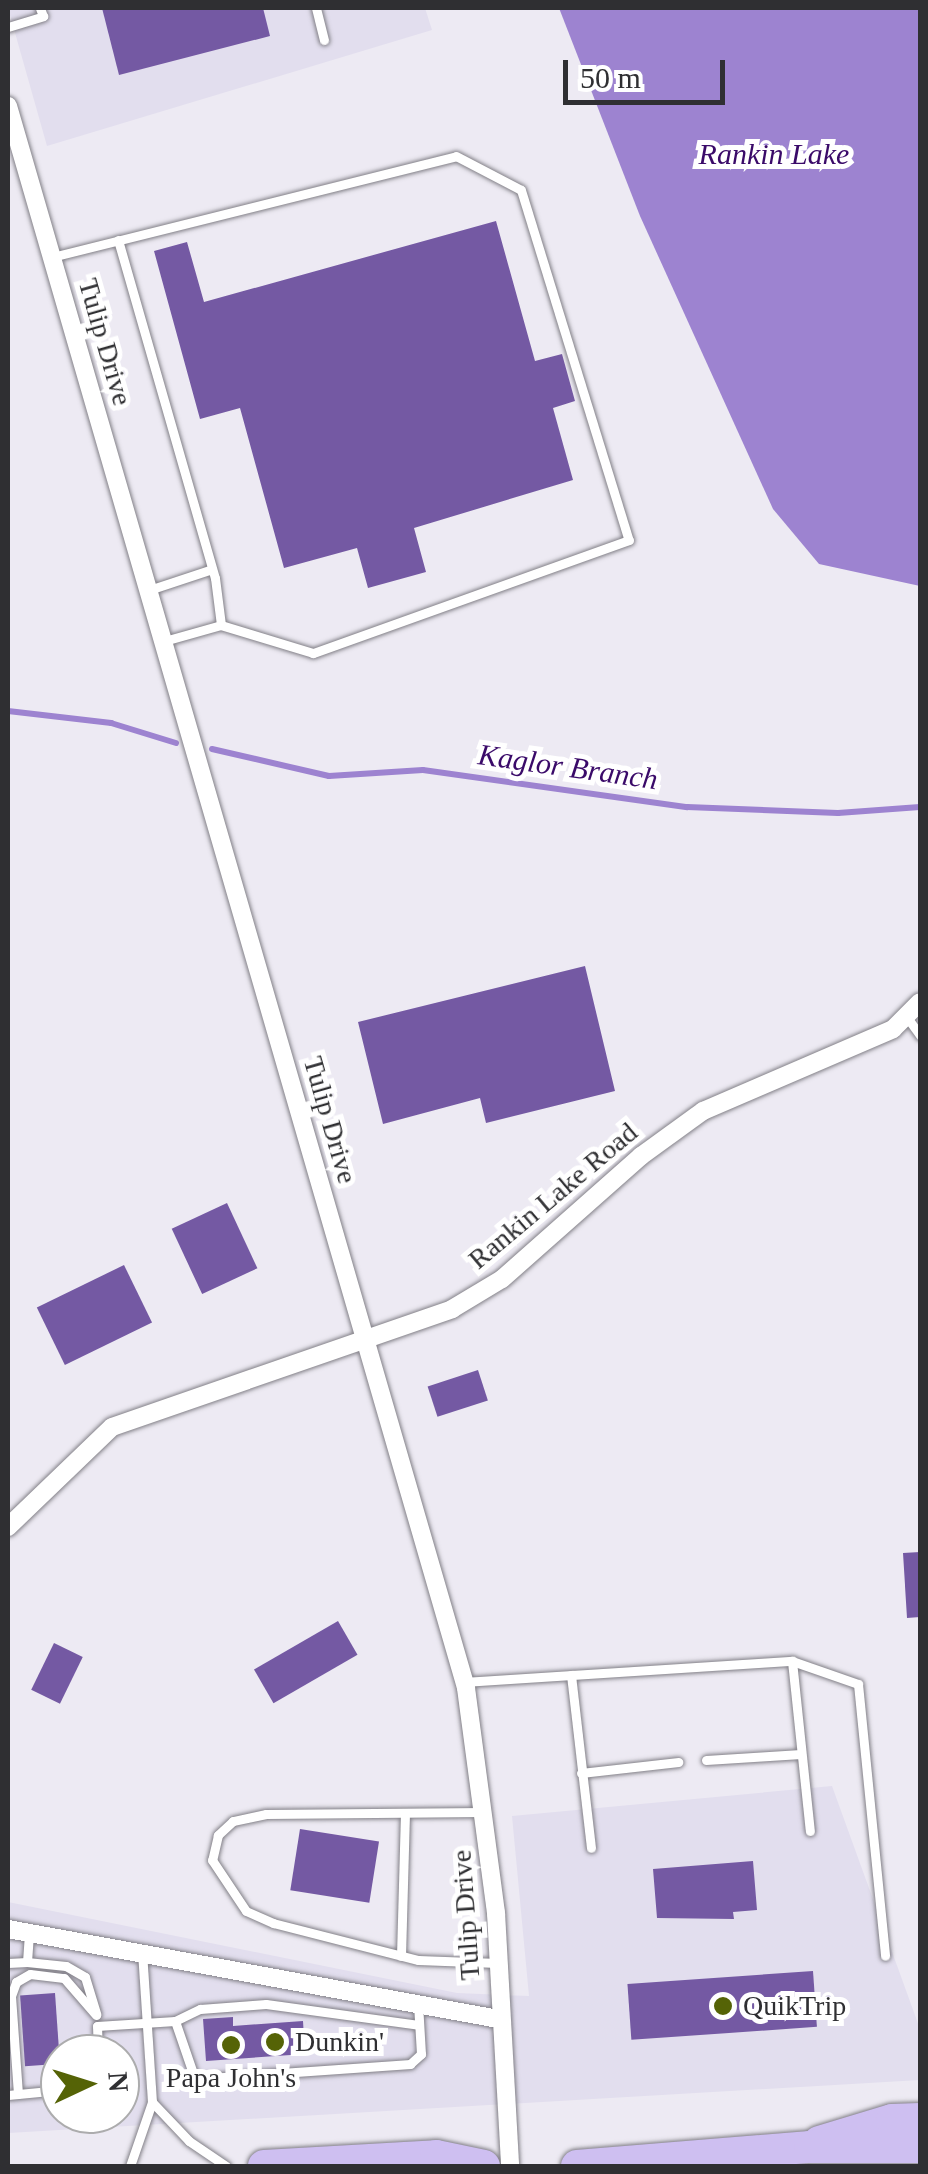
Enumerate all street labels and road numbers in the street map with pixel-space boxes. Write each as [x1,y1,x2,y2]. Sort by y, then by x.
street label: Tulip Drive [71,275,139,409]
street label: Tulip Drive [296,1053,364,1187]
street label: Rankin Lake Road [462,1116,644,1276]
street label: Tulip Drive [445,1849,487,1981]

